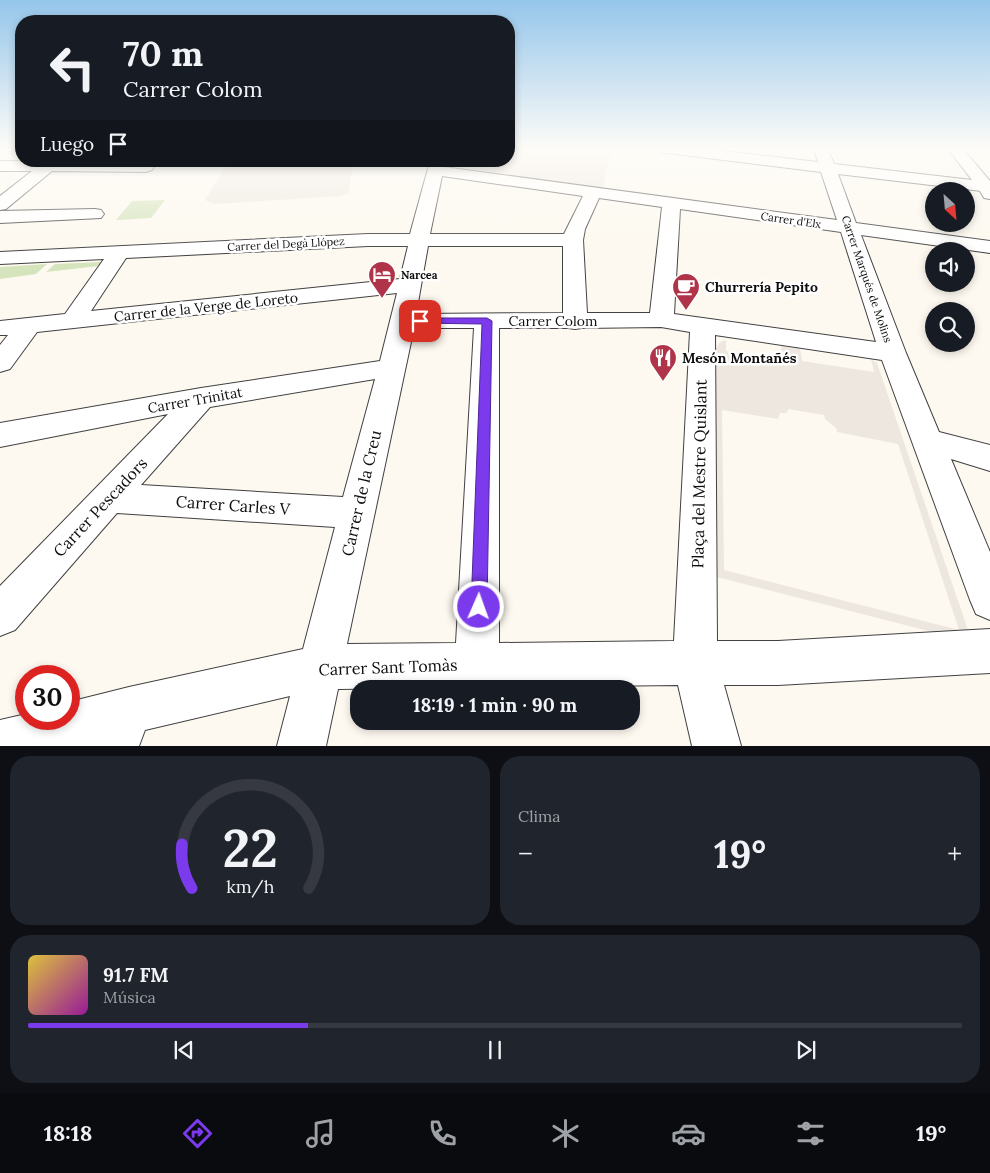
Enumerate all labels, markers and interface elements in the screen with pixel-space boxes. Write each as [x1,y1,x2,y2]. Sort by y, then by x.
text: 70 m [123,31,203,76]
icon: left [40,35,105,100]
text: Carrer Colom [123,75,263,103]
icon: arrive [104,130,132,158]
text: Luego [40,132,94,156]
north arrow [925,182,975,232]
map controls [925,182,975,352]
street label: Carrer d'Elx [760,209,822,231]
street label: Carrer Marqués de Molins [839,214,895,344]
street label: Carrer del Degà Llópez [227,234,345,254]
button: sound [925,242,975,292]
hotel icon: Narcea [367,260,397,299]
place label: Narcea [401,268,438,282]
cafe icon: Churrería Pepito [671,272,701,311]
place label: Churrería Pepito [705,278,818,296]
street label: Carrer de la Verge de Loreto [113,288,299,326]
pin [399,300,441,342]
button: search [925,302,975,352]
icon: arrive [406,307,434,335]
street label: Carrer Colom [509,312,598,330]
restaurant icon: Mesón Montañés [648,343,678,382]
place label: Mesón Montañés [682,349,797,367]
street label: Plaça del Mestre Quislant [687,379,711,569]
street label: Carrer Trinitat [146,383,244,417]
street label: Carrer de la Creu [337,428,385,558]
street label: Carrer Pescadors [49,453,151,561]
street label: Carrer Carles V [175,491,291,519]
position arrow [452,580,504,632]
street label: Carrer Sant Tomàs [318,655,458,679]
speed limit sign: 30 [15,665,80,730]
text: 18:19 · 1 min · 90 m [413,693,577,717]
text: Clima [518,806,561,826]
text: 22 [222,815,278,881]
text: 19° [714,830,766,878]
text: − [518,836,533,872]
text: + [947,836,962,872]
text: km/h [226,875,274,898]
text: 91.7 FM [103,963,169,987]
text: Música [103,987,156,1007]
icon: previous [170,1036,198,1064]
icon: pause [481,1036,509,1064]
icon: next [792,1036,820,1064]
icon: directions [180,1116,215,1151]
icon: music [303,1116,338,1151]
icon: phone [425,1116,460,1151]
icon: climate [548,1116,583,1151]
icon: car [671,1116,706,1151]
icon: filters [793,1116,828,1151]
text: 18:18 [44,1119,92,1147]
text: 19° [916,1119,946,1147]

